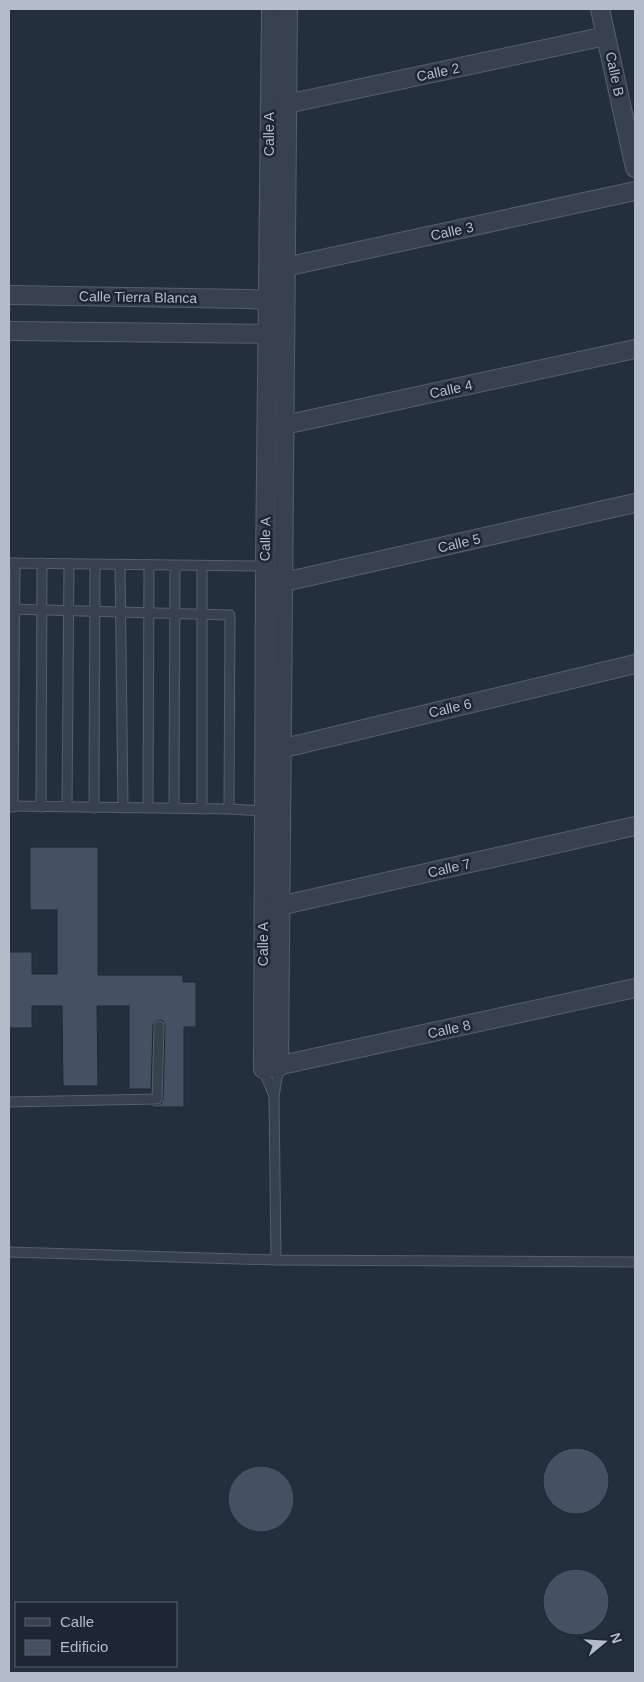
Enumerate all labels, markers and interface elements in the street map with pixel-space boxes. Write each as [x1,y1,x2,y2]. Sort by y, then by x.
street label: Calle B [602,50,628,98]
street label: Calle 2 [415,60,461,84]
street label: Calle A [261,111,277,156]
street label: Calle 3 [429,219,475,243]
street label: Calle Tierra Blanca [79,288,197,306]
street label: Calle 4 [428,377,474,401]
street label: Calle A [257,516,273,561]
street label: Calle 5 [436,530,482,556]
street label: Calle 6 [427,695,473,721]
street label: Calle 7 [426,855,472,881]
street label: Calle A [255,921,271,966]
street label: Calle 8 [426,1017,472,1041]
legend [15,1602,178,1667]
text: Calle [60,1613,94,1630]
north arrow [579,1617,629,1667]
text: N [607,1631,626,1645]
text: Edificio [60,1638,108,1655]

